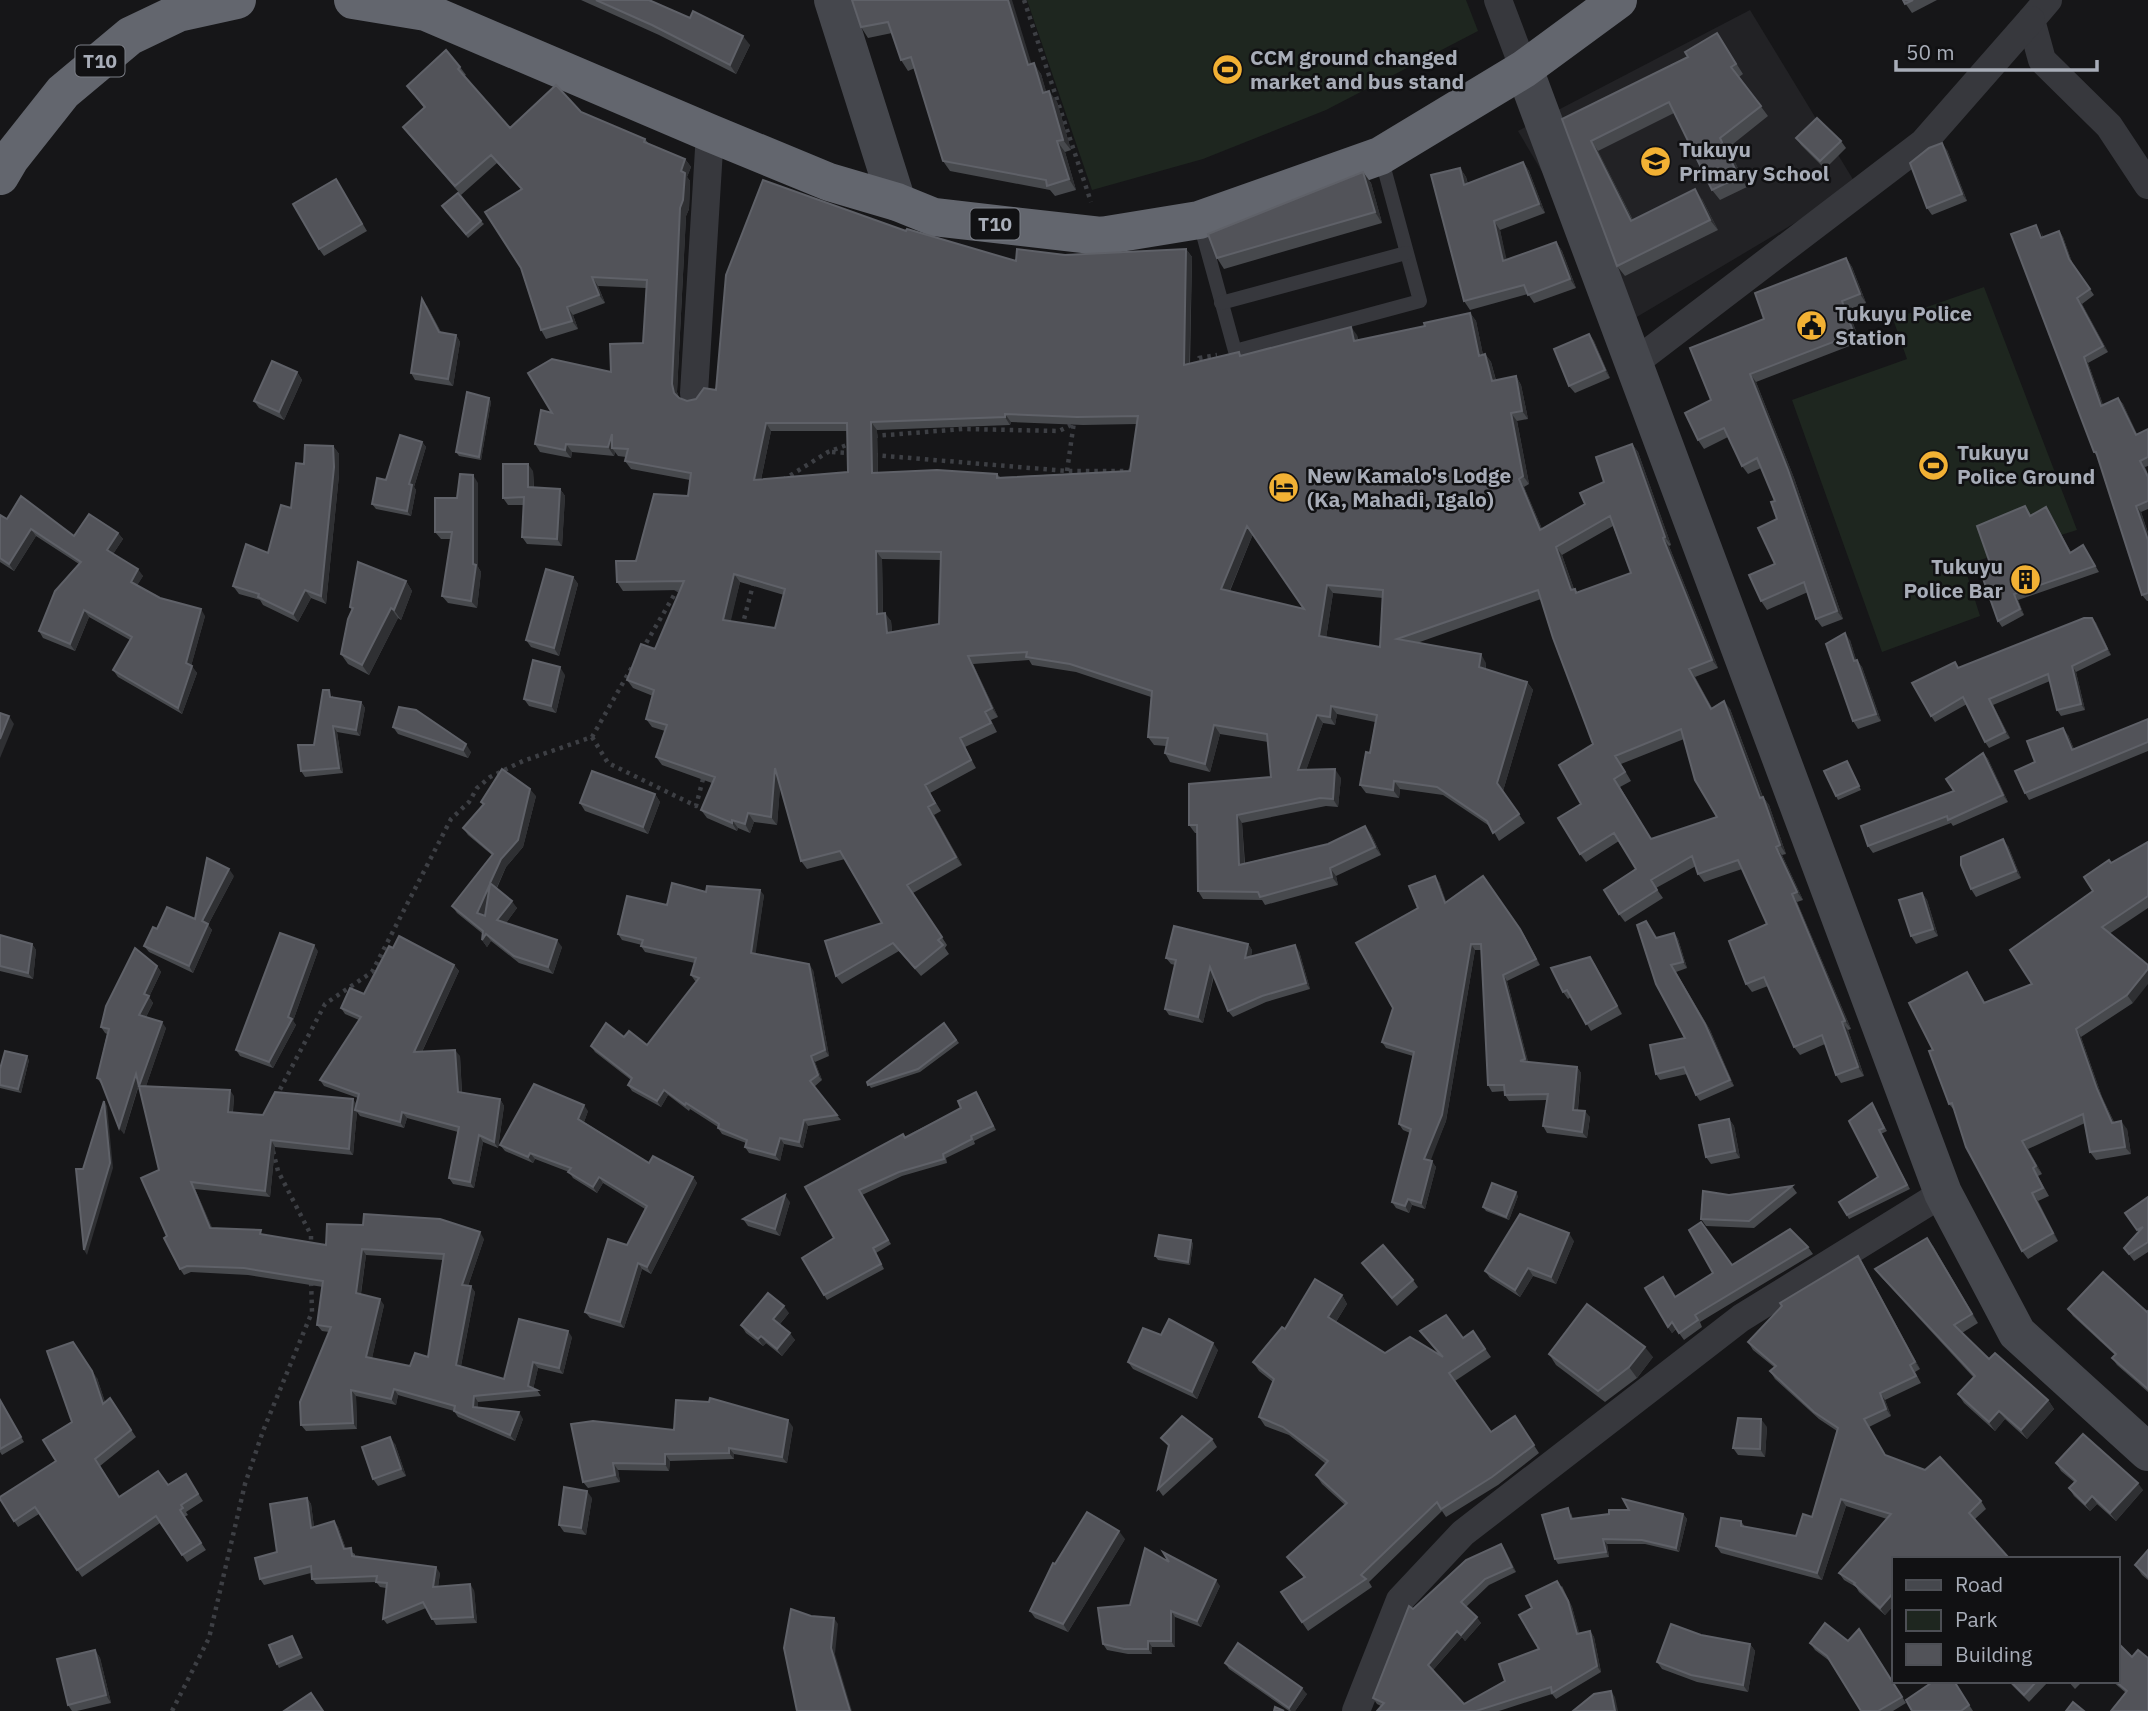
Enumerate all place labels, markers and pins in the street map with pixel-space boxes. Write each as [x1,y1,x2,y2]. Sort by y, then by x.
place label: CCM ground changed market and bus stand [1250,43,1464,95]
sports icon: CCM ground changed market and bus stand [1210,53,1244,87]
place label: Tukuyu Primary School [1679,135,1829,187]
school or university icon: Tukuyu Primary School [1639,145,1673,179]
place label: Tukuyu Police Station [1835,299,1972,351]
public building icon: Tukuyu Police Station [1795,309,1829,343]
place label: Tukuyu Police Ground [1957,438,2095,490]
sports icon: Tukuyu Police Ground [1917,448,1951,482]
place label: New Kamalo's Lodge (Ka, Mahadi, Igalo) [1307,461,1512,513]
hotel icon: New Kamalo's Lodge (Ka, Mahadi, Igalo) [1267,471,1301,505]
place label: Tukuyu Police Bar [1903,552,2004,604]
building icon: Tukuyu Police Bar [2009,562,2043,596]

